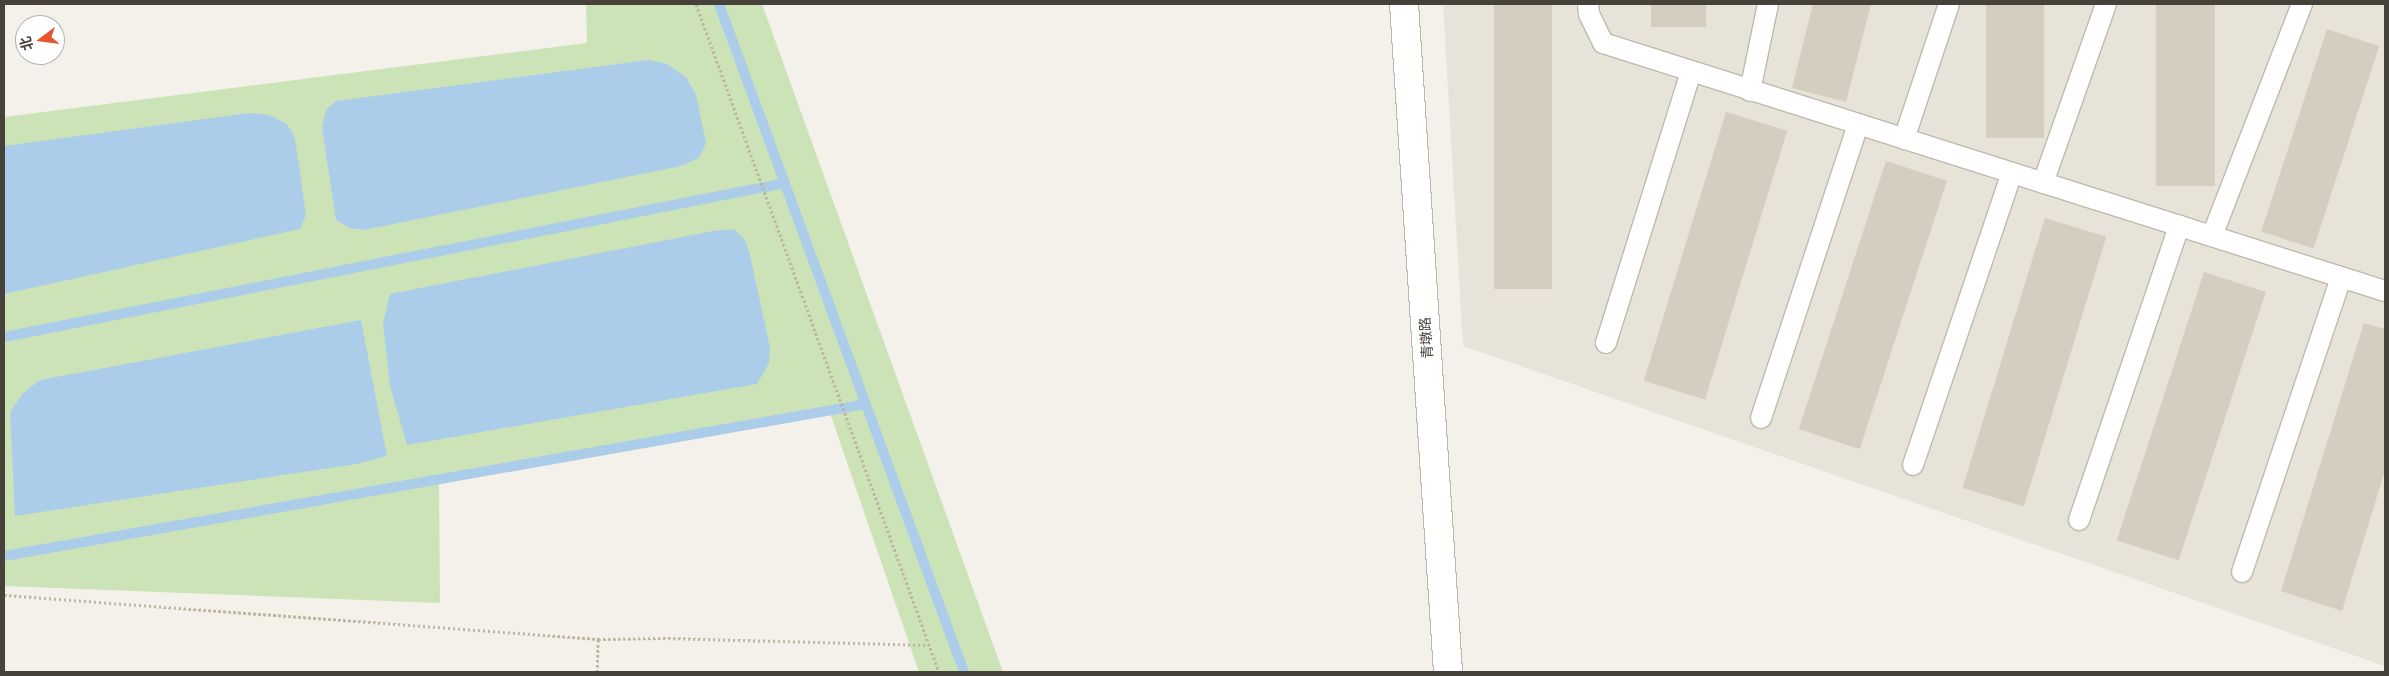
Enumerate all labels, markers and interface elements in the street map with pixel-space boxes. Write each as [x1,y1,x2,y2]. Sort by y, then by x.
north arrow [15,15,65,65]
text: 北 [16,35,37,53]
street label: 青墩路 [1416,316,1436,360]

